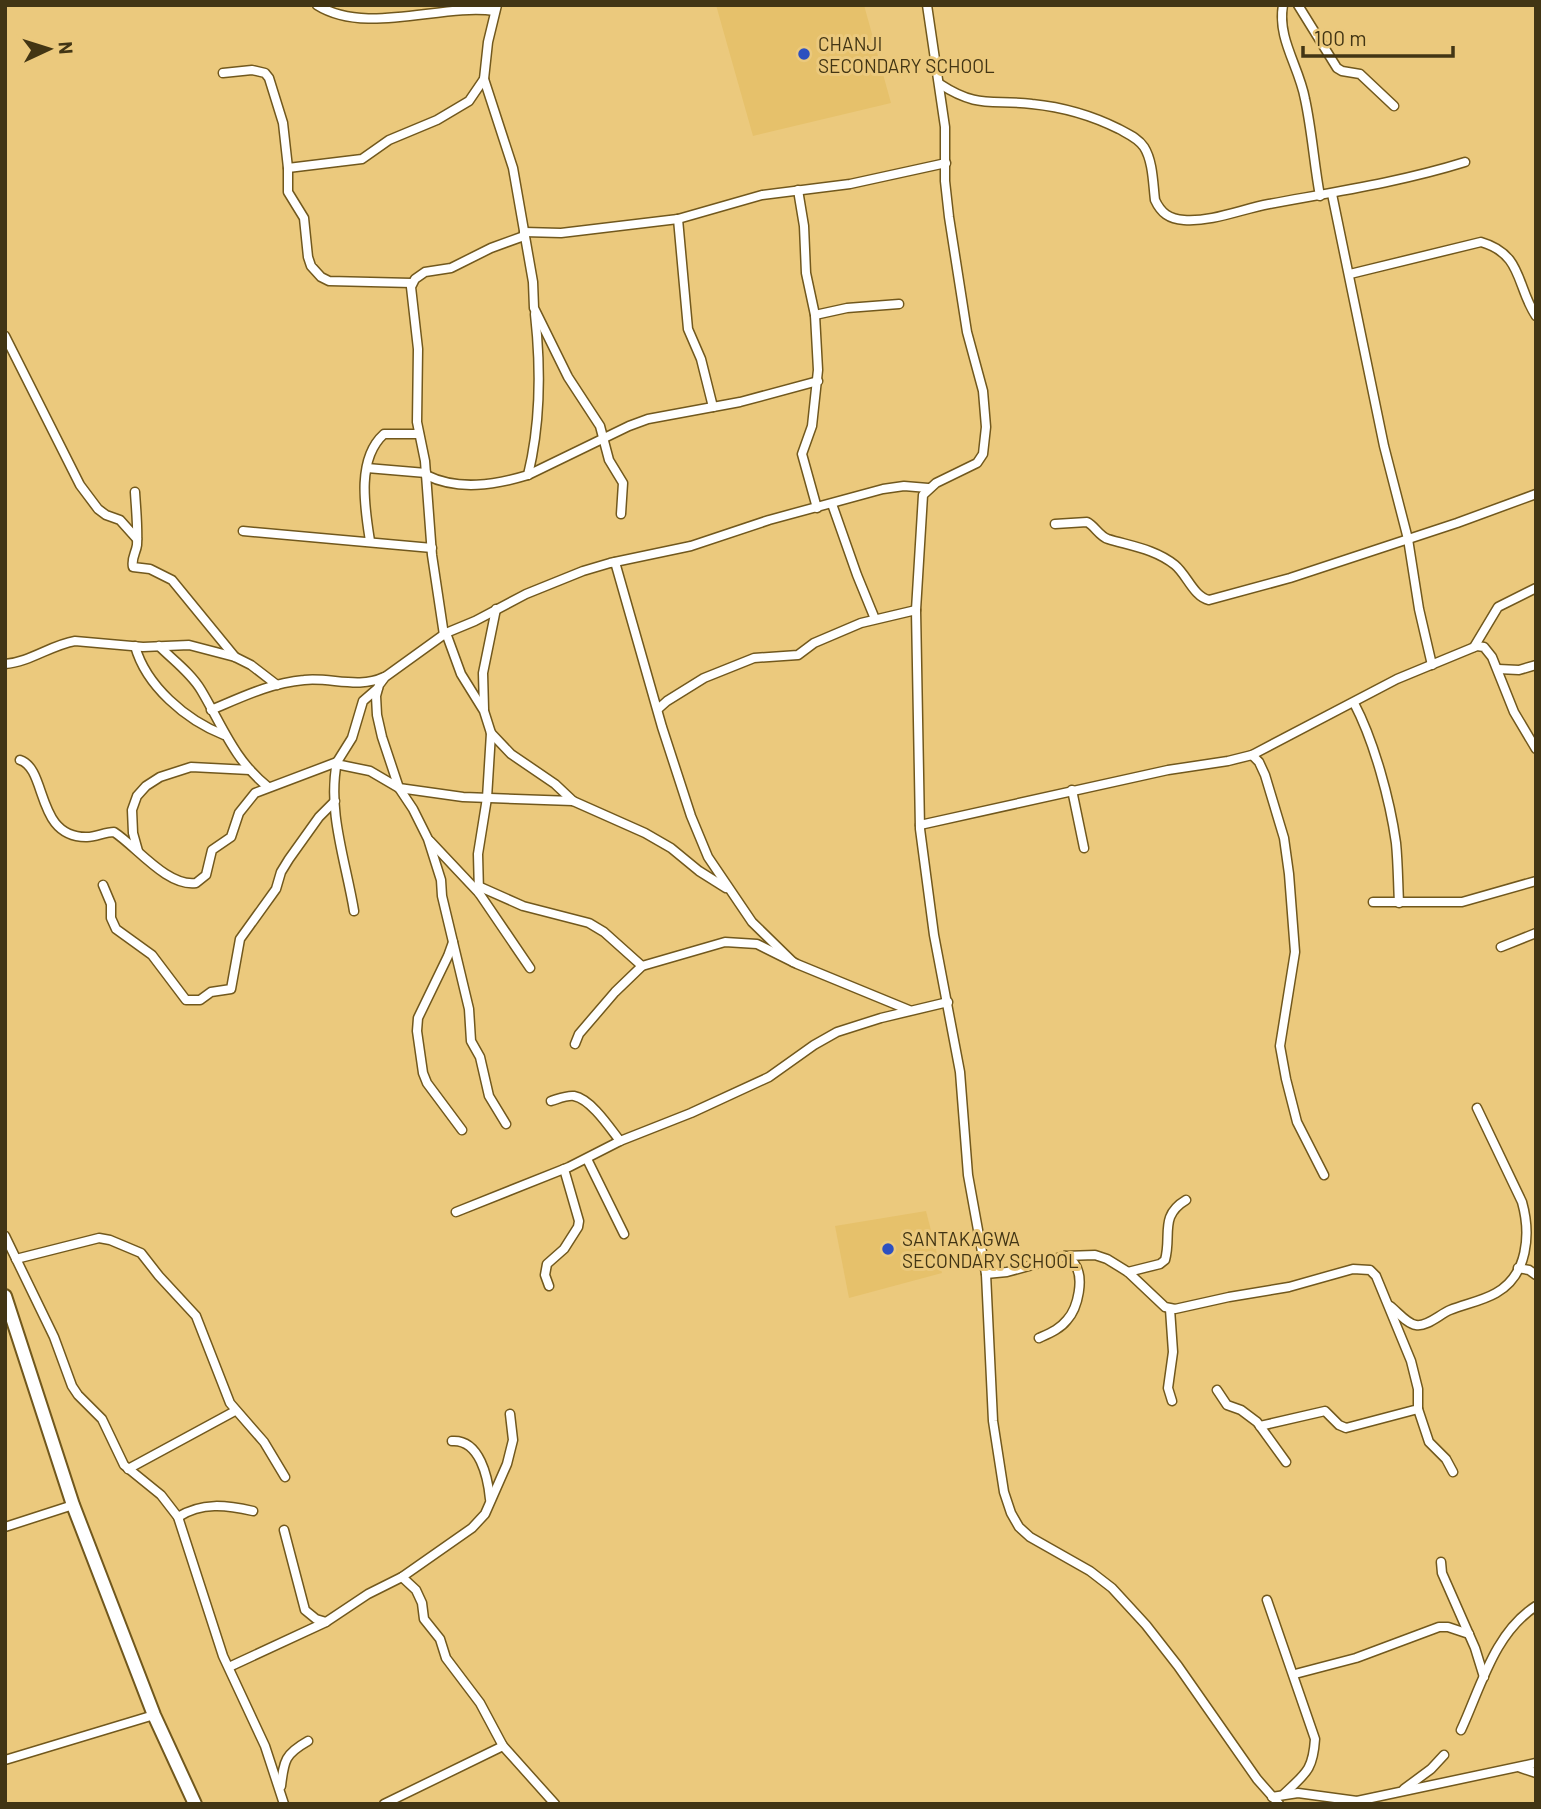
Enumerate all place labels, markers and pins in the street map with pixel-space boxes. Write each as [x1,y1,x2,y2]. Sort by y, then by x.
place label: CHANJI SECONDARY SCHOOL [818,32,995,77]
marker: CHANJI SECONDARY SCHOOL [796,46,812,62]
place label: SANTAKAGWA SECONDARY SCHOOL [902,1227,1079,1272]
marker: SANTAKAGWA SECONDARY SCHOOL [880,1241,896,1257]

